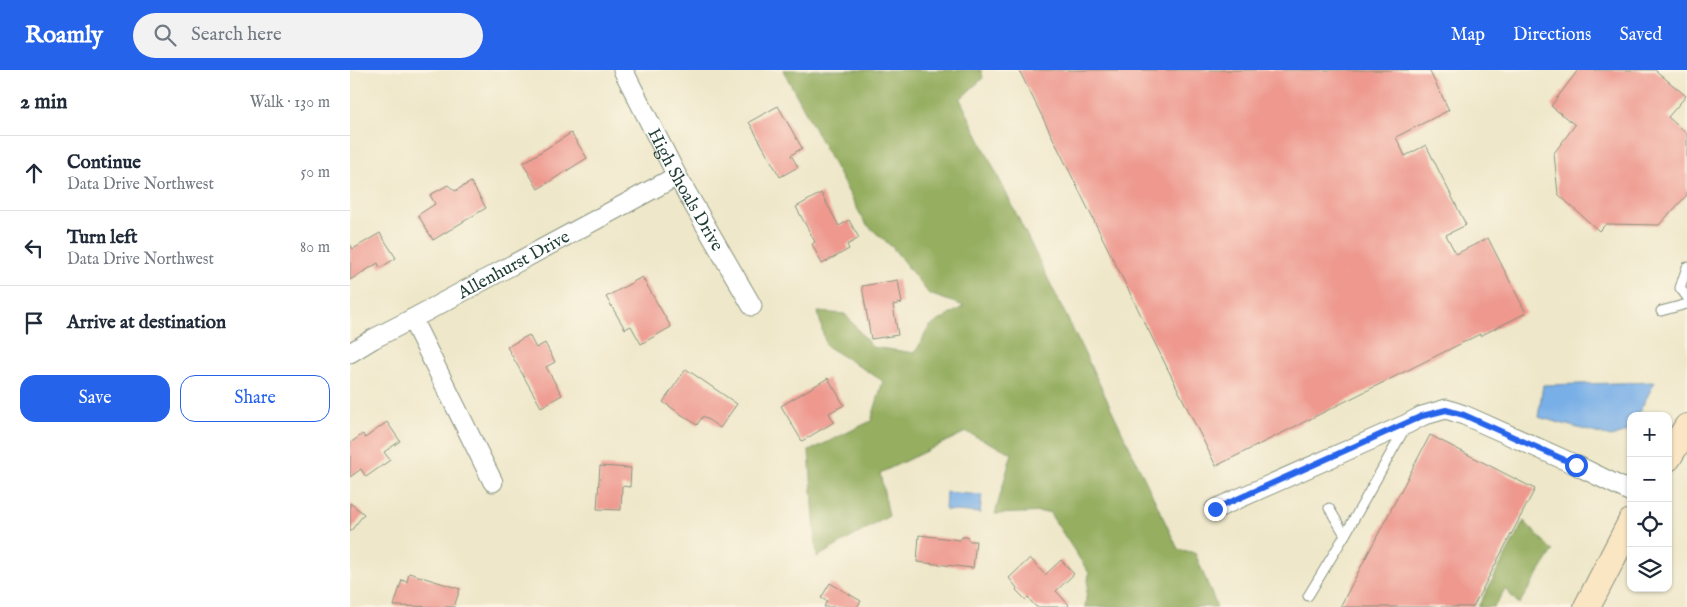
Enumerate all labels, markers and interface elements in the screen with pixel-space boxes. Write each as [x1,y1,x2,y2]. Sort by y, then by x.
search box [133,13,483,58]
text: Roamly [25,20,103,51]
icon: search [151,21,179,49]
text: Search here [191,23,282,47]
text: Map [1451,24,1485,47]
text: Directions [1513,24,1591,47]
text: Saved [1619,24,1662,47]
text: 2 min [20,89,67,116]
text: Walk · 130 m [250,93,330,113]
street label: High Shoals Drive [642,125,728,256]
text: Continue [67,151,141,175]
icon: ahead [20,159,48,187]
text: 50 m [301,163,330,183]
text: Data Drive Northwest [67,175,214,195]
text: Turn left [67,226,138,250]
street label: Allenhurst Drive [453,226,574,306]
icon: left [20,234,48,262]
text: 80 m [300,238,330,258]
text: Data Drive Northwest [67,250,214,270]
icon: arrive [20,309,48,337]
text: Arrive at destination [67,311,226,335]
button: Save [20,375,170,422]
button: Share [180,375,330,422]
map controls [1627,412,1672,592]
button: + [1627,412,1672,457]
route start [1565,454,1588,477]
button: − [1627,457,1672,502]
route end [1204,498,1227,521]
button: locate [1627,502,1672,547]
button: layers [1627,547,1672,592]

